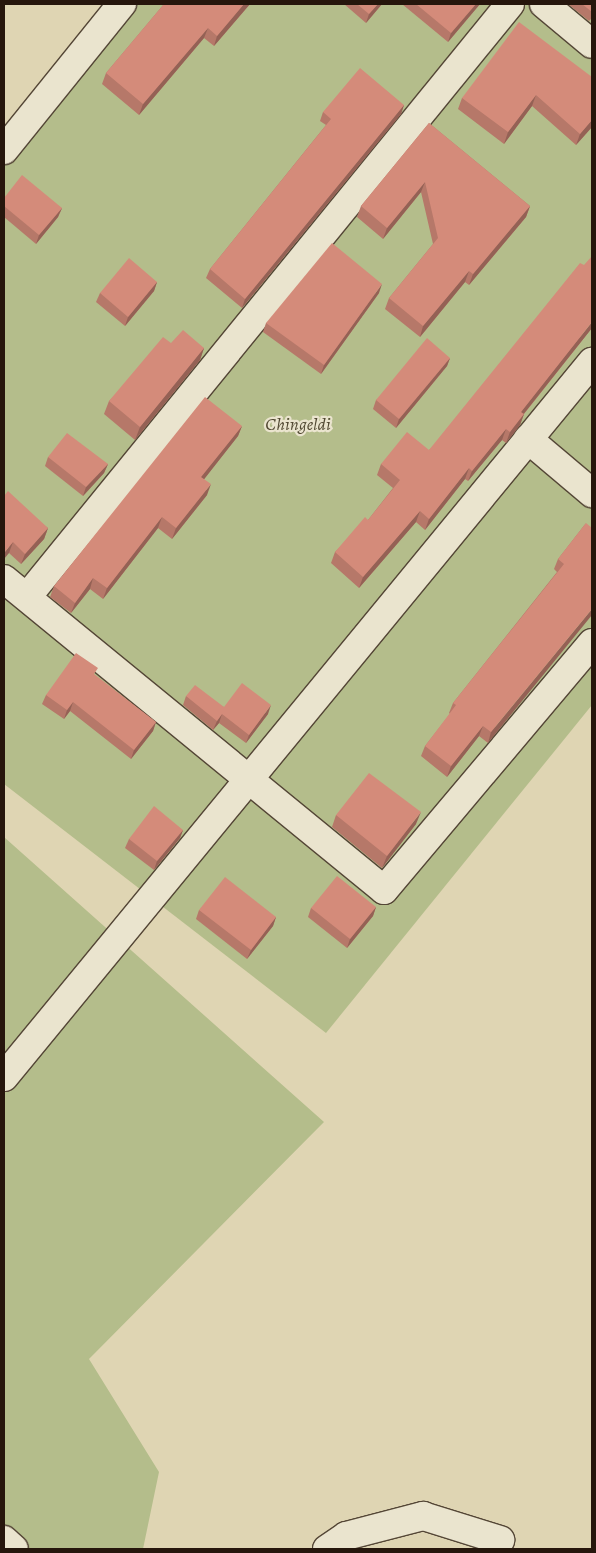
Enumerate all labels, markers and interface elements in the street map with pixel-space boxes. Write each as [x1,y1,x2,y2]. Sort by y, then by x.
park label: Chingeldi [265,413,331,435]

